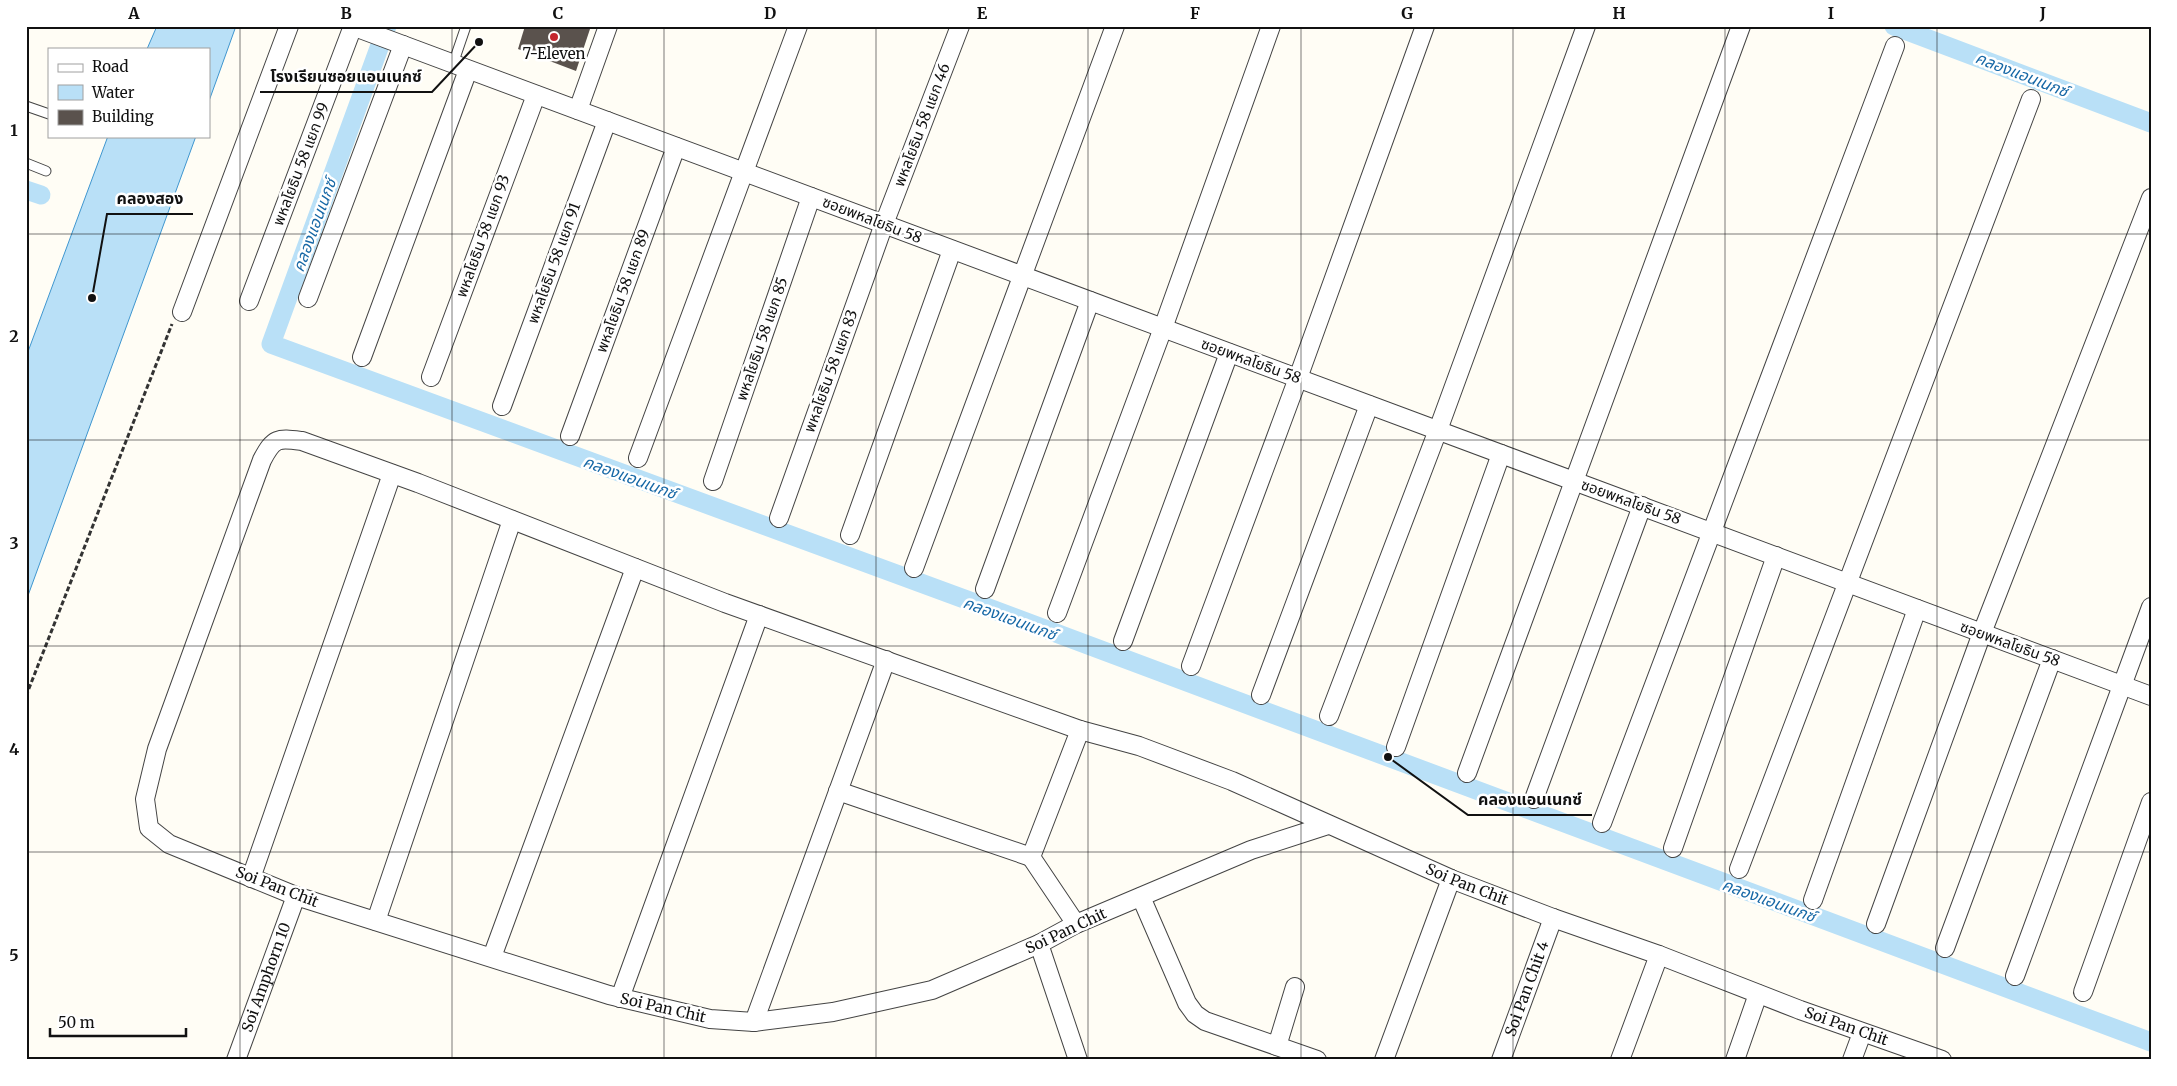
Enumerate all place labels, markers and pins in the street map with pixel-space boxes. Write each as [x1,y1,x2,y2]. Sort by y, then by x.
marker: 7-Eleven [548,31,560,43]
place label: 7-Eleven [523,44,586,63]
callout: โรงเรียนซอยแอนเนกซ์ [260,61,432,92]
callout: คลองสอง [107,183,193,214]
callout: คลองแอนเนกซ์ [1468,784,1592,815]

